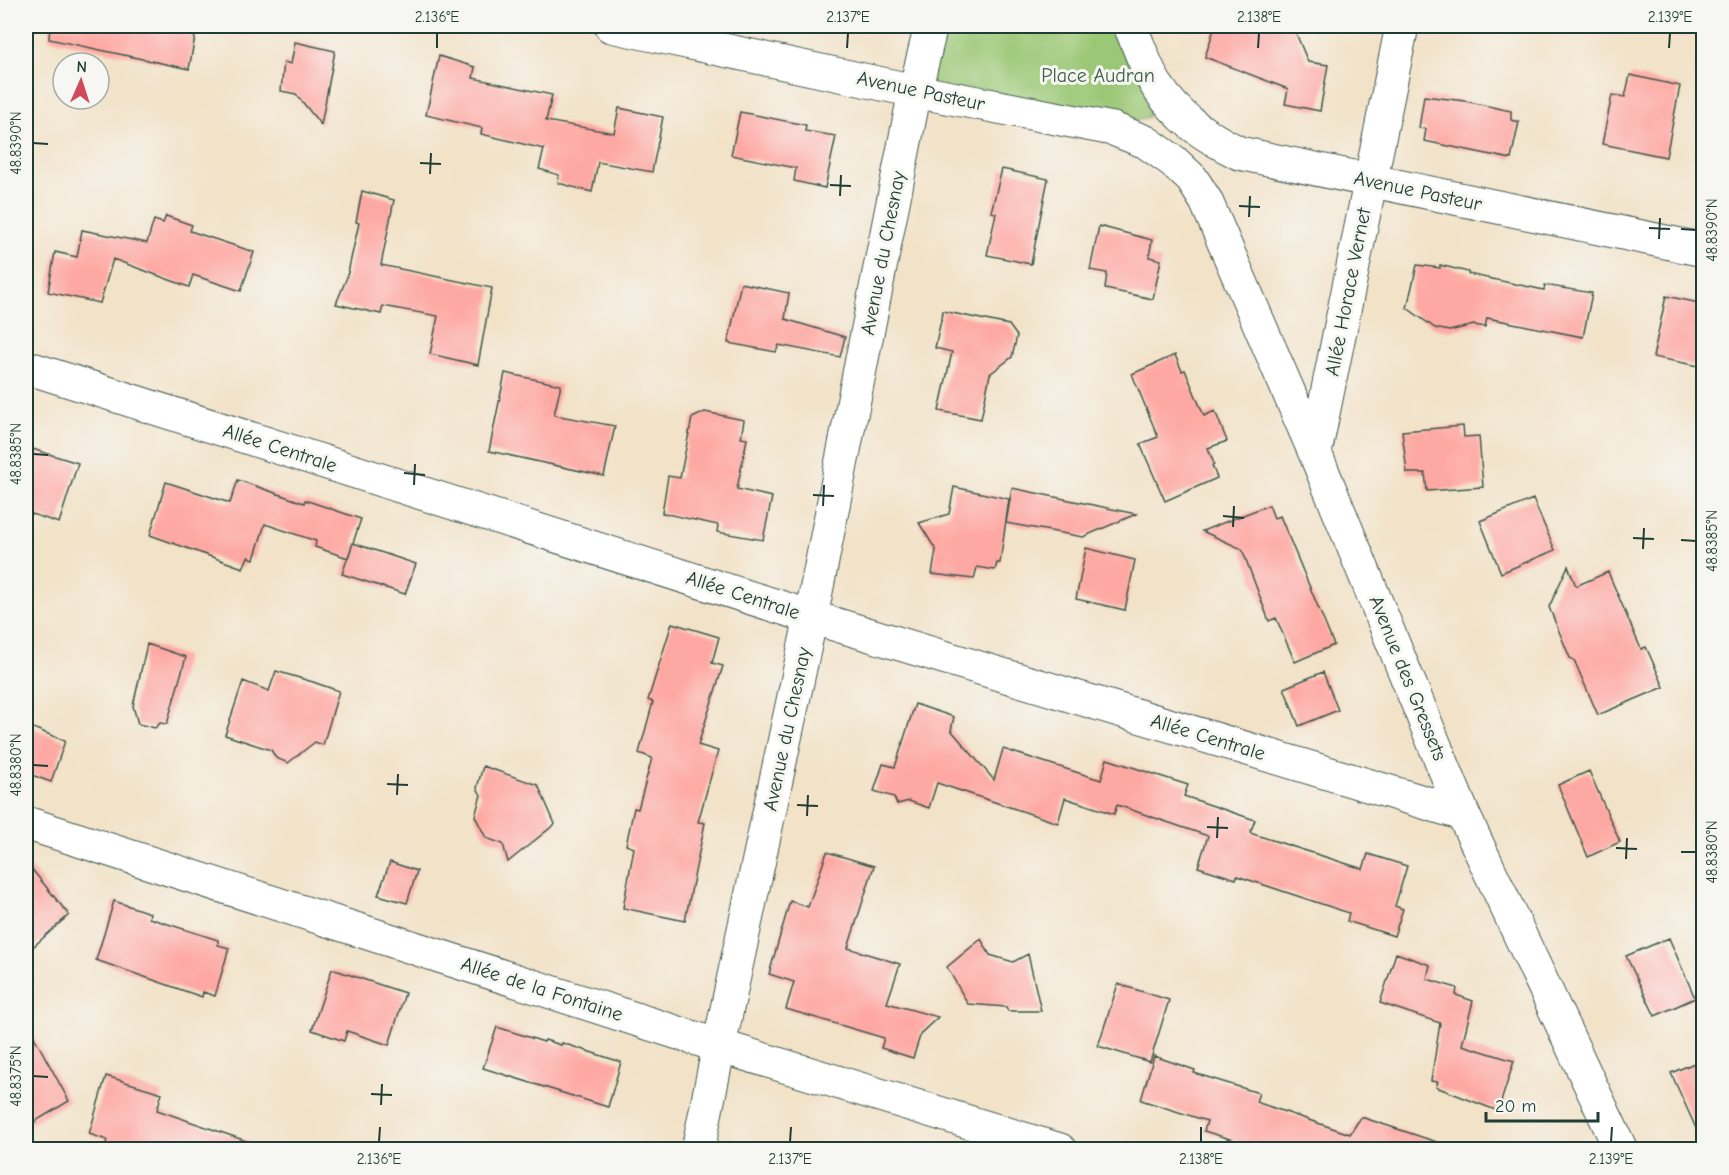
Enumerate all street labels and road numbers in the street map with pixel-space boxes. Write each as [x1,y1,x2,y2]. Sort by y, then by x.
street label: Avenue Pasteur [855,66,987,116]
street label: Avenue Pasteur [1352,166,1484,216]
street label: Avenue du Chesnay [856,169,910,337]
street label: Allée Horace Vernet [1320,205,1376,378]
street label: Allée Centrale [220,419,340,477]
street label: Allée Centrale [683,566,803,624]
street label: Avenue des Gressets [1364,592,1452,764]
street label: Avenue du Chesnay [758,645,816,813]
street label: Allée Centrale [1148,709,1268,765]
street label: Allée de la Fontaine [458,952,626,1026]

